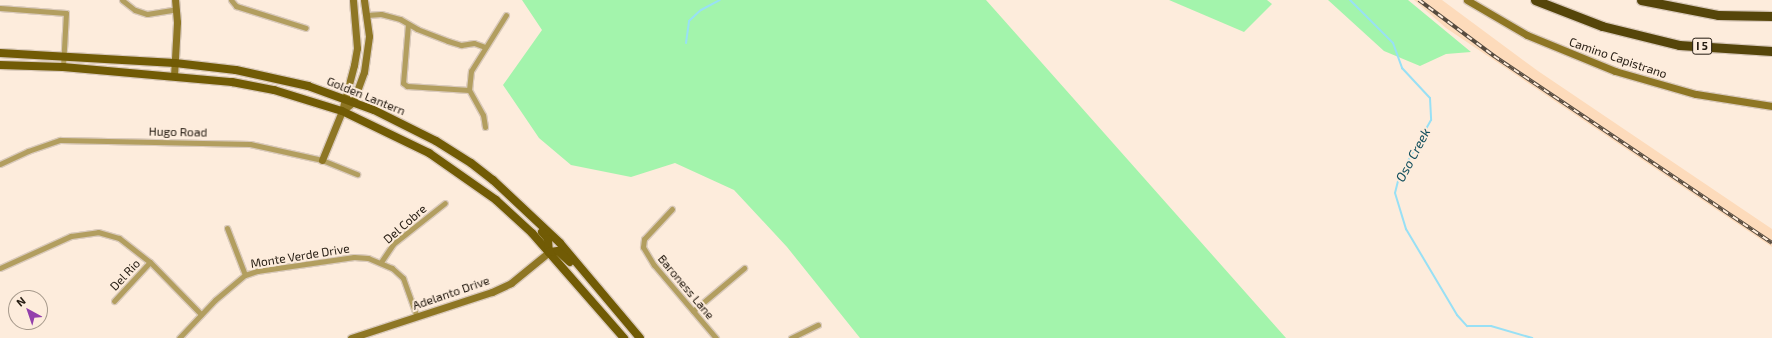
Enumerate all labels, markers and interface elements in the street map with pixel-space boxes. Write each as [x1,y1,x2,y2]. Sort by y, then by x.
street label: Camino Capistrano [1567,34,1669,82]
road number: I 5 [1692,37,1712,55]
street label: Golden Lantern [325,74,407,118]
street label: Hugo Road [149,124,207,140]
water label: Oso Creek [1392,125,1434,185]
street label: Del Cobre [381,201,429,247]
street label: Monte Verde Drive [249,241,351,271]
street label: Baroness Lane [655,252,717,322]
street label: Del Rio [107,256,143,294]
street label: Adelanto Drive [411,273,491,313]
north arrow [8,290,48,330]
text: N [13,294,28,309]

